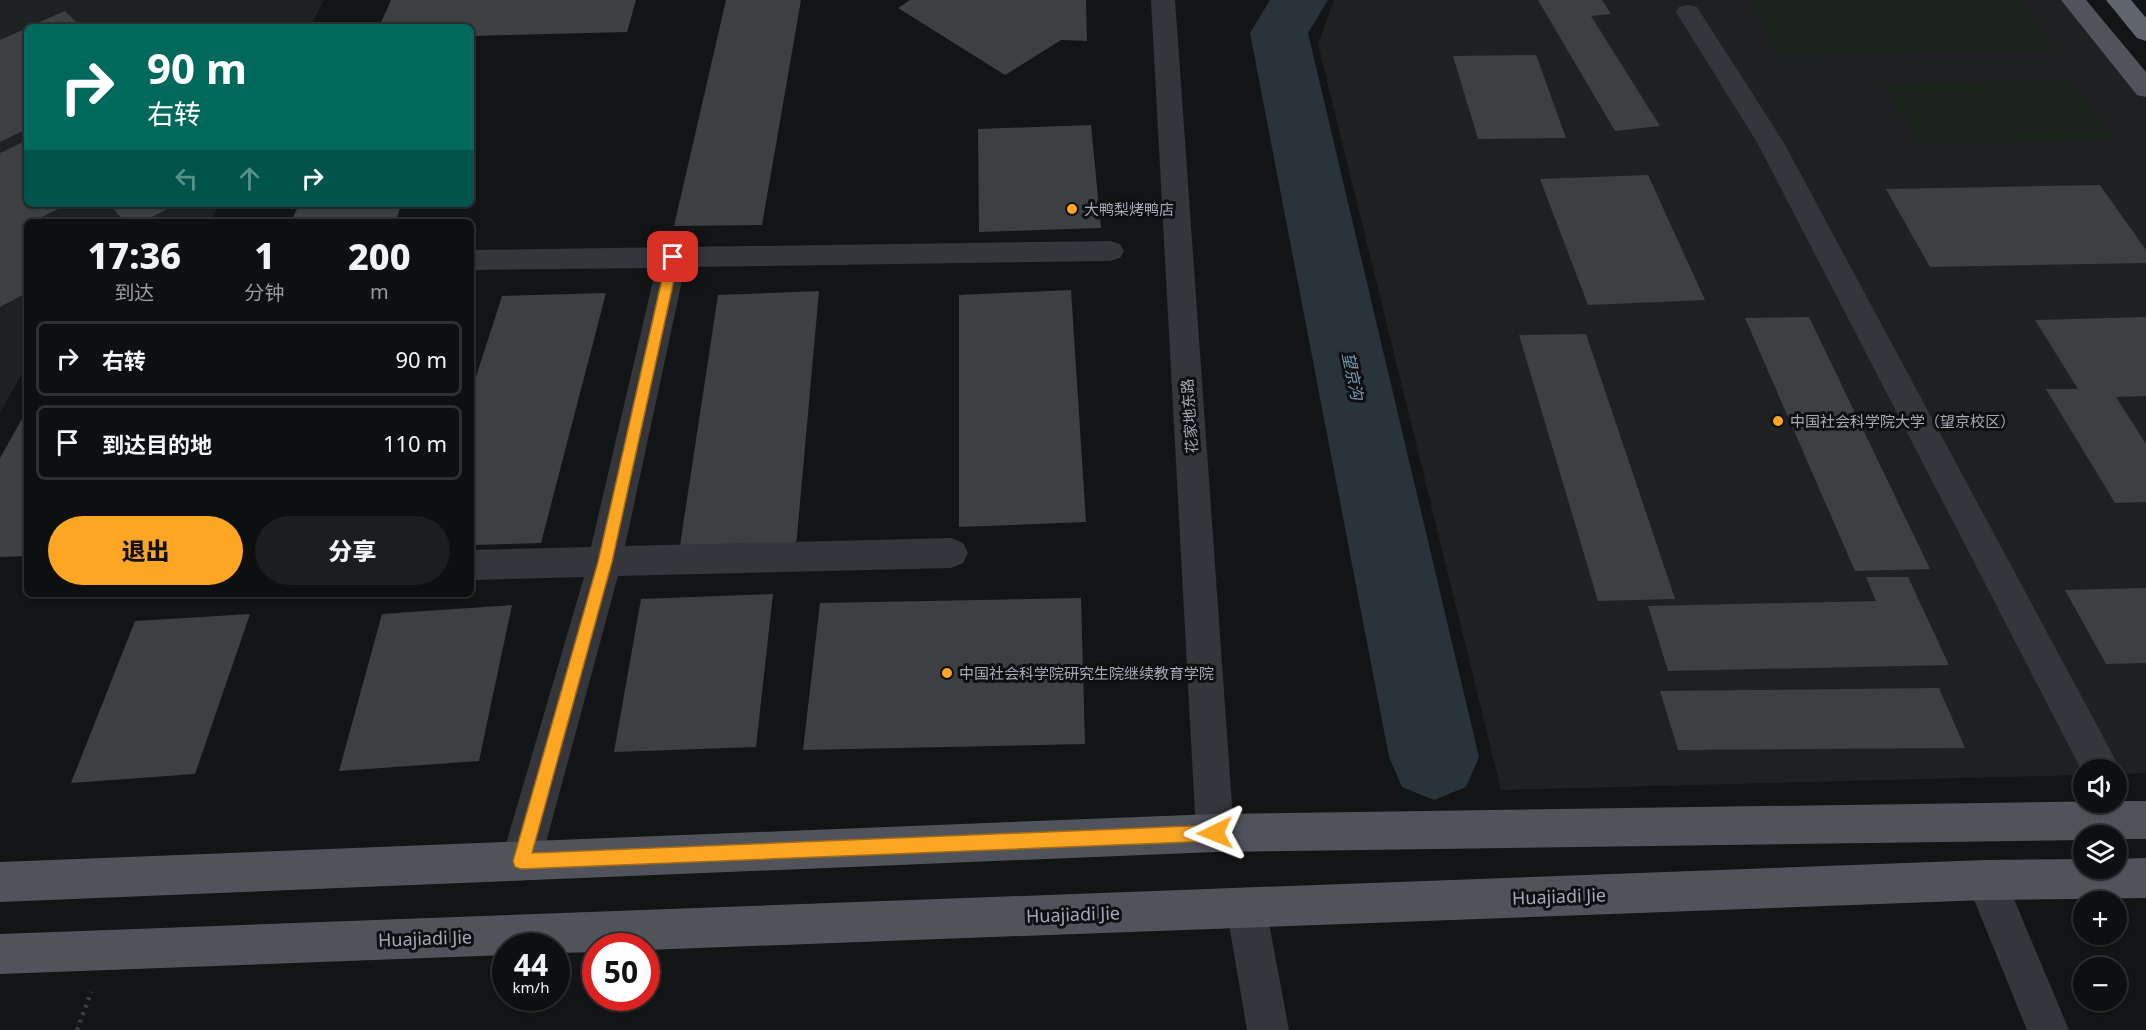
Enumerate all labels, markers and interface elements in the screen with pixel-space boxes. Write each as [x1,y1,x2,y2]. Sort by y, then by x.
text: 90 m [147,39,247,96]
icon: right [48,48,126,126]
text: 右转 [147,95,201,132]
icon: left [170,162,203,195]
icon: ahead [233,162,266,195]
icon: right [296,162,329,195]
place label: 大鸭梨烤鸭店 [1084,199,1174,219]
marker: 大鸭梨烤鸭店 [1065,202,1079,216]
text: 17:36 [88,231,181,280]
text: 1 [254,231,275,280]
pin [647,231,698,282]
text: 200 [348,232,410,281]
icon: arrive [656,240,689,273]
text: m [370,278,389,305]
text: 到达 [114,279,154,306]
text: 分钟 [245,279,285,306]
icon: right [51,342,84,375]
text: 90 m [396,344,447,374]
text: 右转 [102,345,146,375]
water label: 望京沟 [1337,350,1369,404]
street label: 花家地东路 [1176,378,1202,454]
place label: 中国社会科学院大学（望京校区） [1790,411,2015,431]
marker: 中国社会科学院大学（望京校区） [1771,414,1785,428]
icon: arrive [51,426,84,459]
text: 110 m [383,428,447,458]
text: 到达目的地 [102,429,212,459]
button: 退出 [48,516,243,585]
button: 分享 [255,516,450,585]
place label: 中国社会科学院研究生院继续教育学院 [959,663,1214,683]
marker: 中国社会科学院研究生院继续教育学院 [940,666,954,680]
map controls [2073,759,2127,1011]
button: sound [2073,759,2127,813]
position arrow [1183,801,1247,865]
button: layers [2073,825,2127,879]
street label: Huajiadi Jie [1512,882,1606,910]
button: + [2073,891,2127,945]
street label: Huajiadi Jie [1026,900,1120,928]
street label: Huajiadi Jie [378,924,472,952]
speed limit sign: 50 [582,933,660,1011]
text: 44 [514,944,548,985]
button: − [2073,957,2127,1011]
text: km/h [513,977,549,997]

